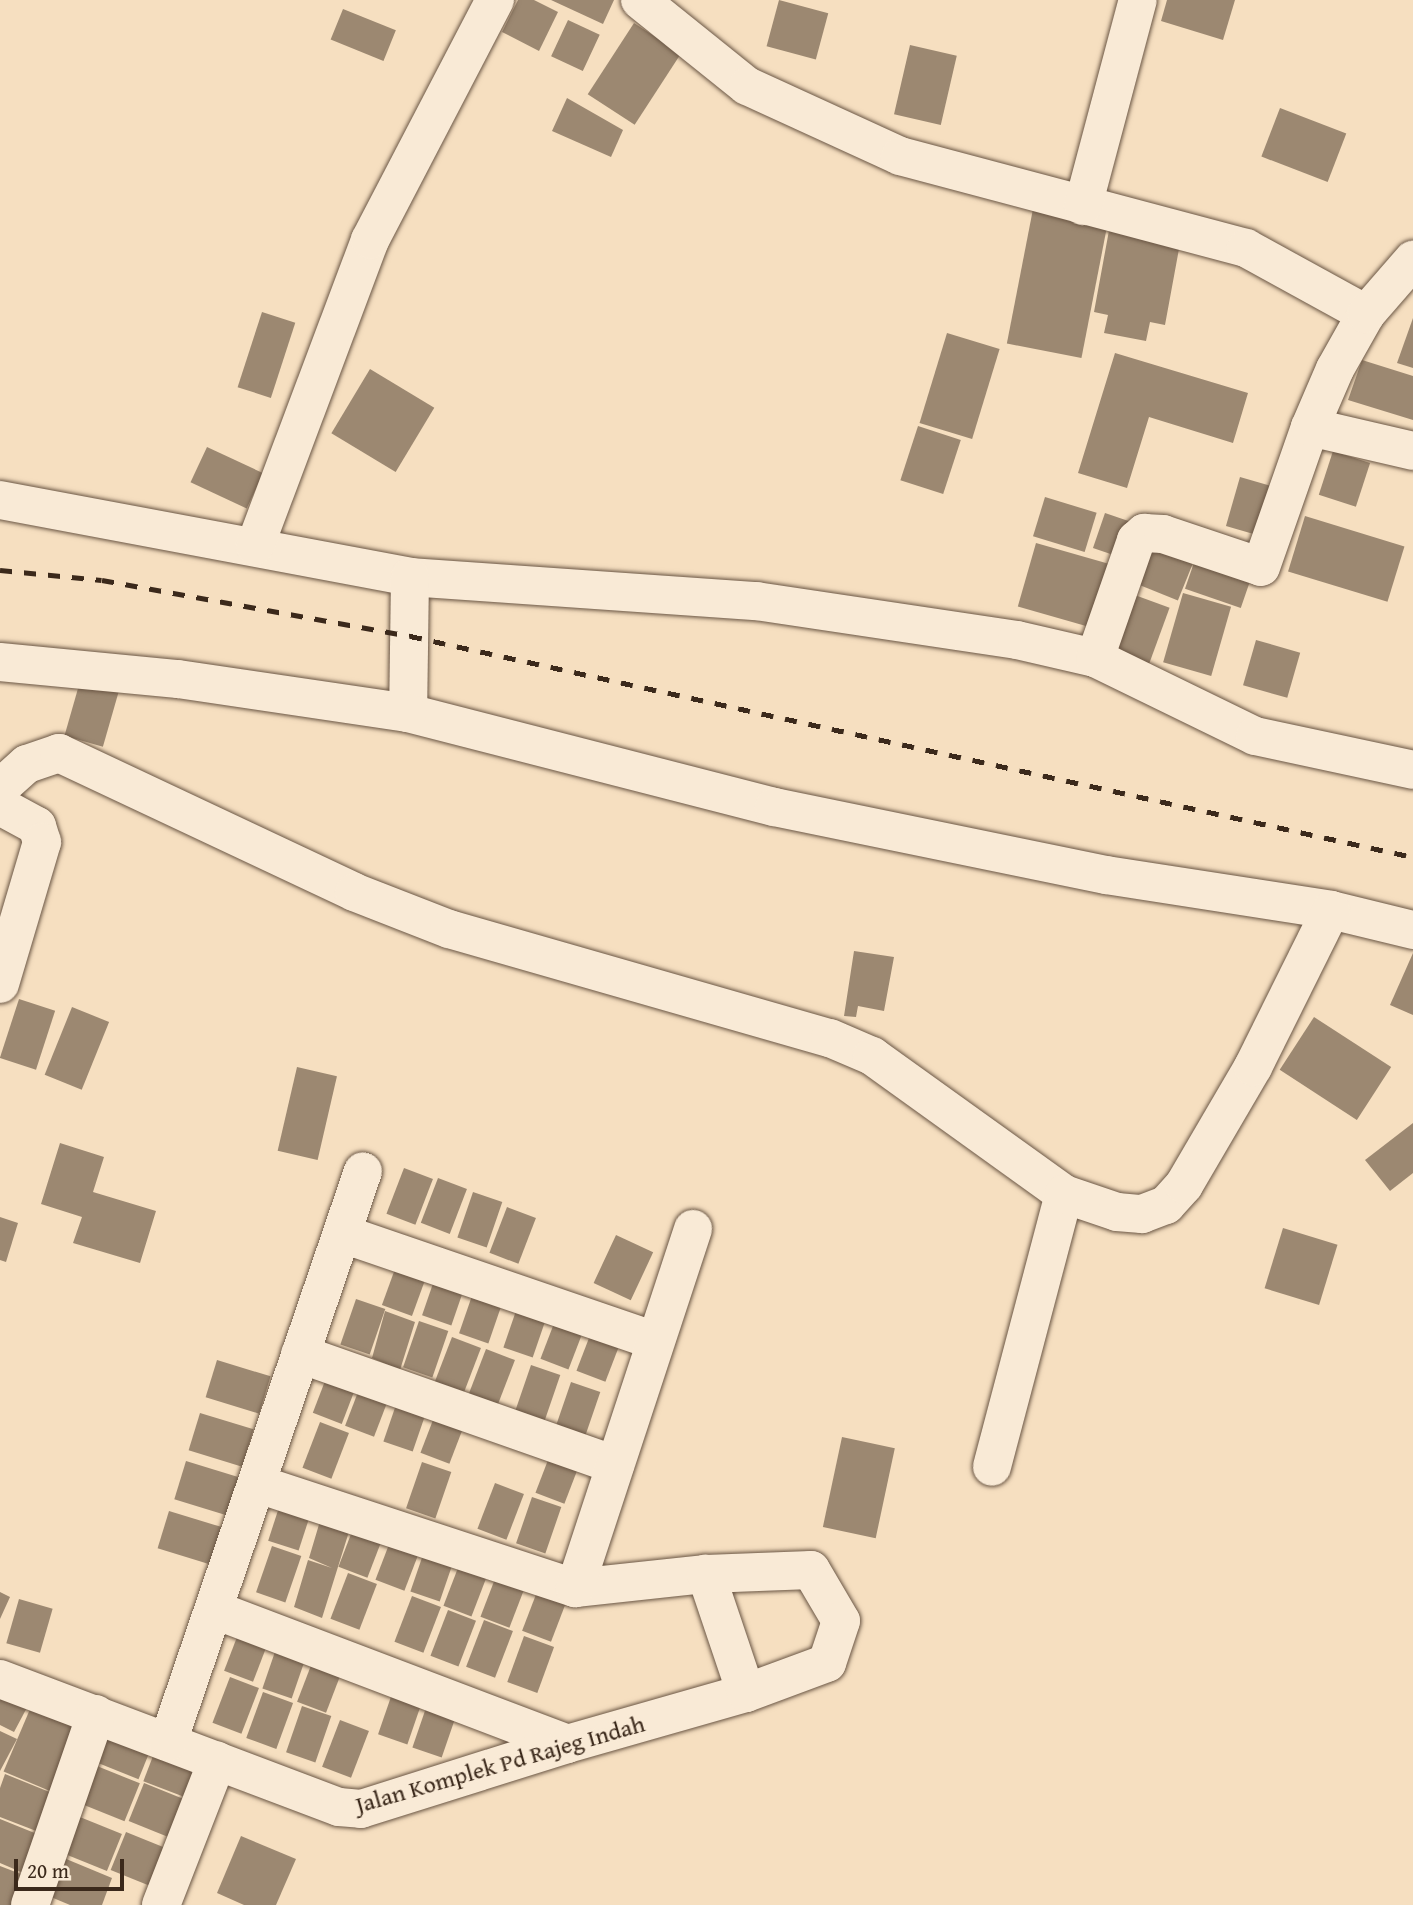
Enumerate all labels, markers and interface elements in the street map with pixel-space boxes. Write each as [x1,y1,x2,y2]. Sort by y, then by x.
street label: Jalan Komplek Pd Rajeg Indah [352,1709,648,1819]
scale bar [18,1846,128,1890]
text: 20 m [27,1855,69,1886]

